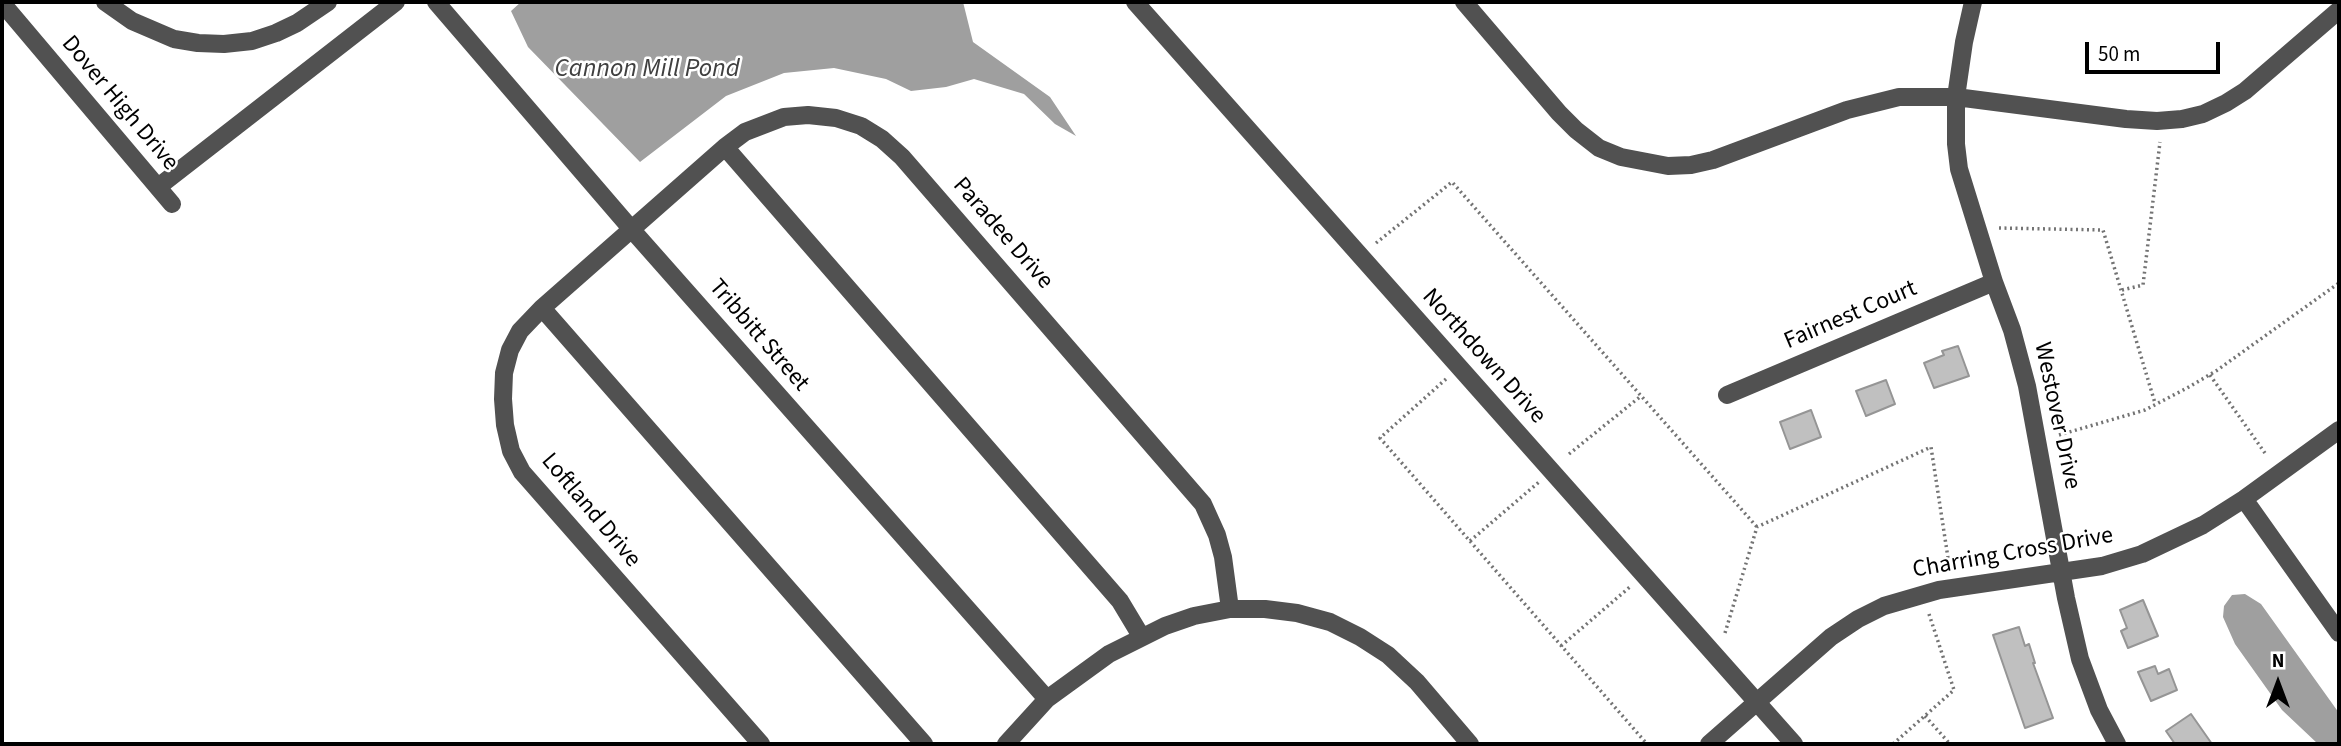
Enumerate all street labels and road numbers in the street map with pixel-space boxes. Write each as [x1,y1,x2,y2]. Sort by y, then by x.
street label: Dover High Drive [54,31,184,177]
street label: Paradee Drive [946,172,1058,296]
street label: Tribbitt Street [702,274,814,398]
street label: Fairnest Court [1780,275,1922,357]
street label: Northdown Drive [1415,284,1551,430]
street label: Westover Drive [2026,340,2086,492]
street label: Loftland Drive [534,448,646,574]
street label: Charring Cross Drive [1910,522,2116,586]

